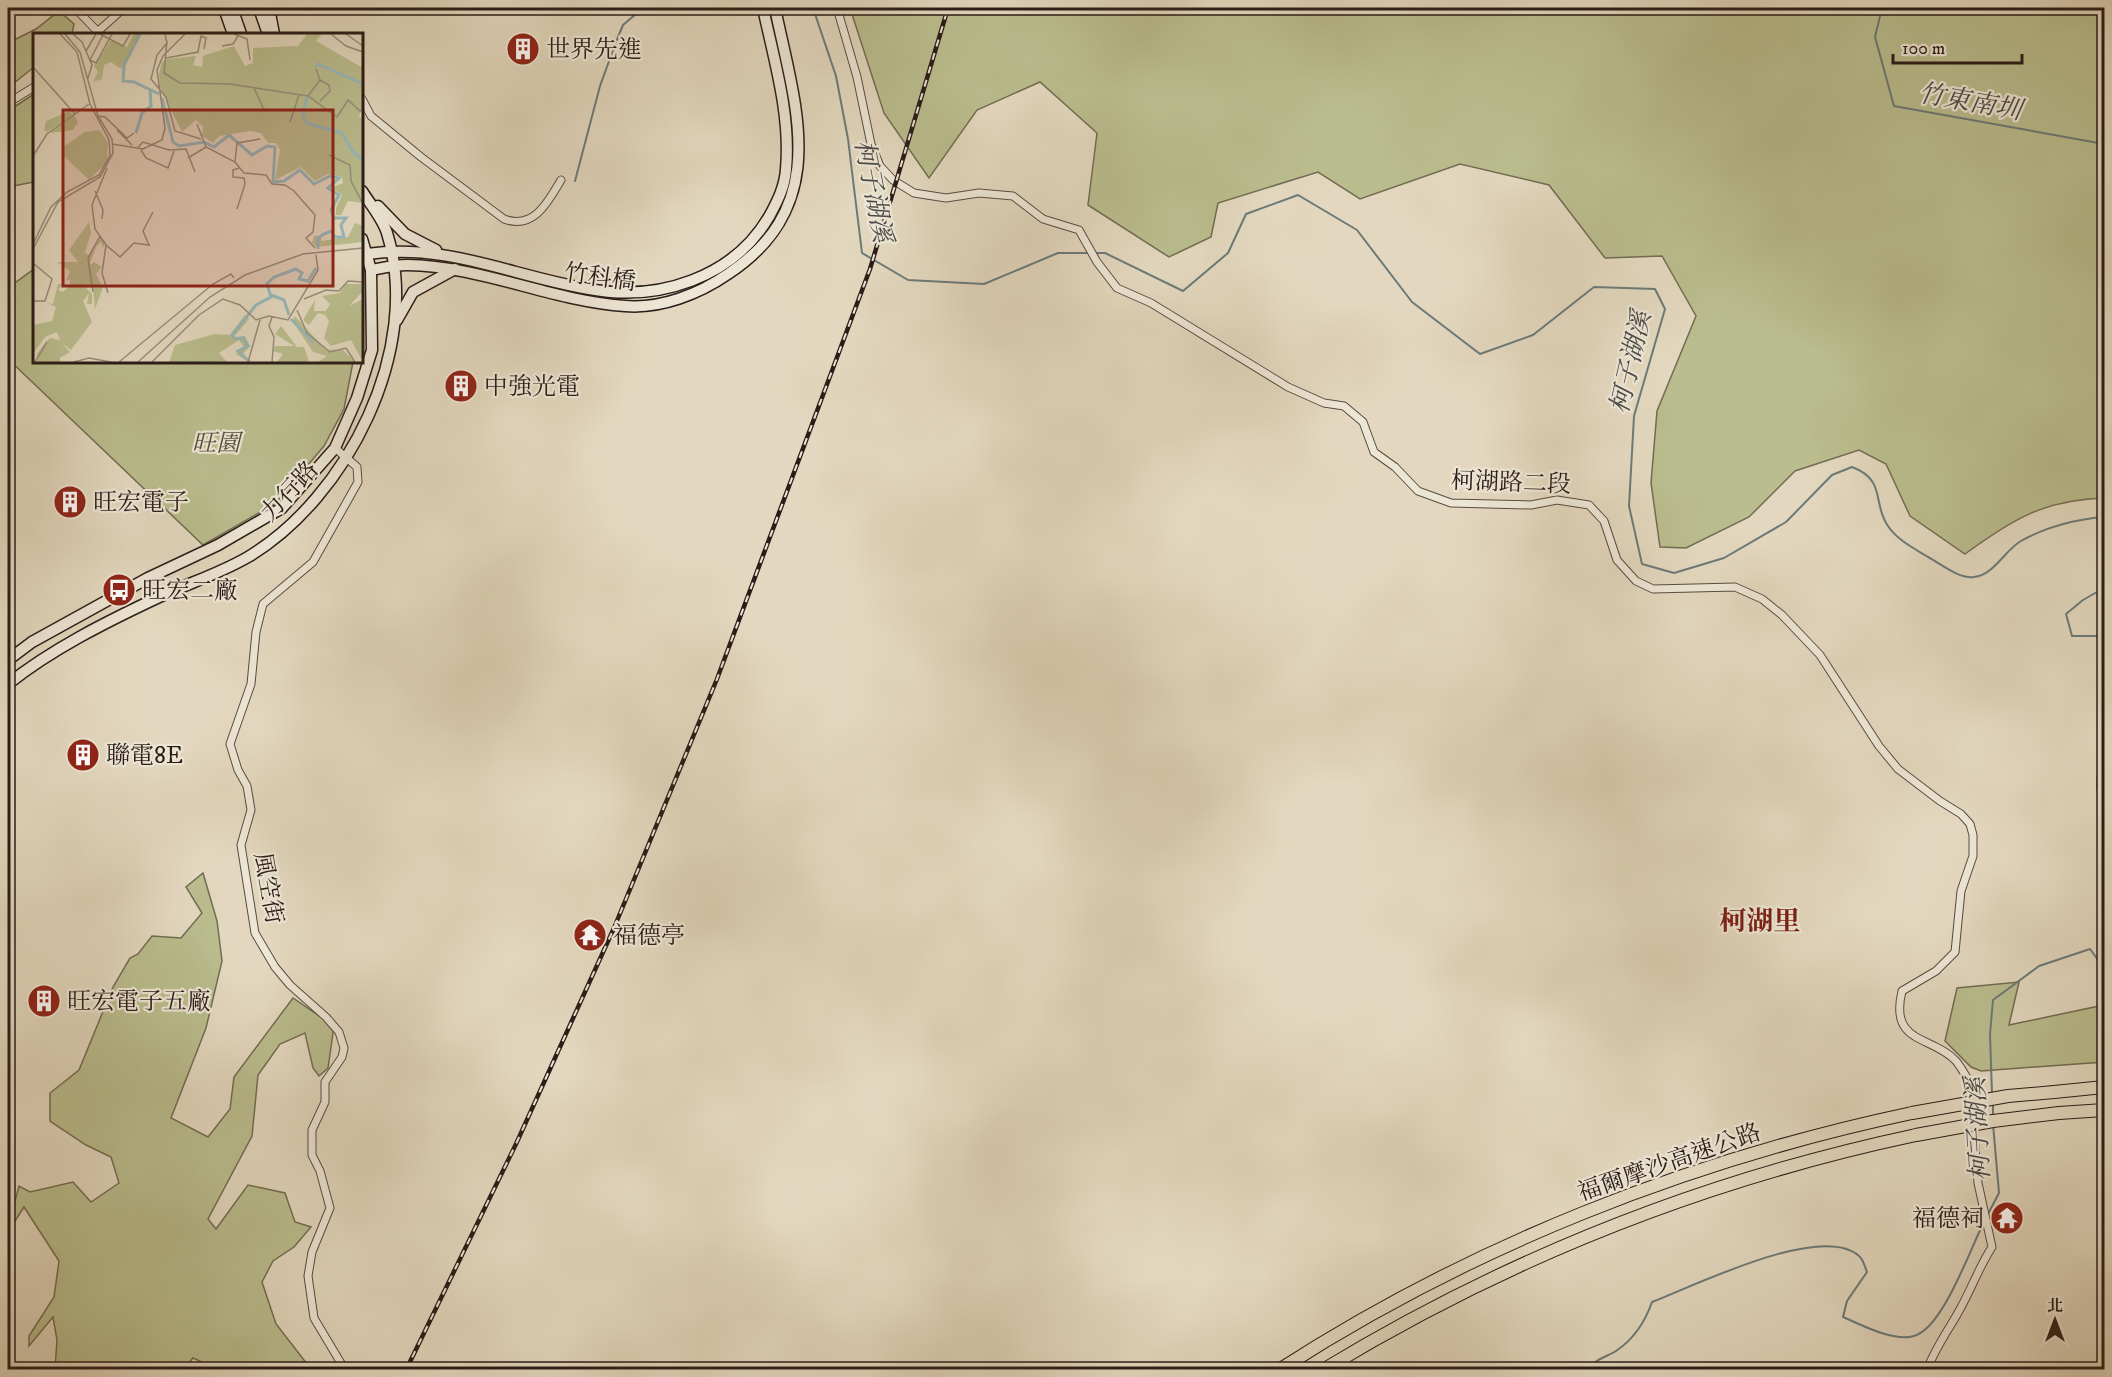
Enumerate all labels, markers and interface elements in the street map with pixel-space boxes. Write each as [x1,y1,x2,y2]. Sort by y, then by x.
scale bar [1893,27,2022,65]
building icon: 世界先進 [505,31,541,67]
inset map [33,33,363,363]
place label: 世界先進 [546,35,642,65]
text: 100 m [1902,38,1945,60]
water label: 竹東南圳 [1916,77,2028,128]
water label: 柯子湖溪 [846,137,899,248]
street label: 竹科橋 [562,258,638,298]
water label: 柯子湖溪 [1604,305,1660,417]
building icon: 中強光電 [443,368,479,404]
place label: 中強光電 [484,372,580,402]
park label: 旺園 [192,429,244,459]
street label: 力行路 [254,455,325,528]
street label: 柯湖路二段 [1450,466,1571,500]
building icon: 旺宏電子 [52,484,88,520]
place label: 旺宏電子 [93,488,189,518]
bus stop icon: 旺宏二廠 [101,572,137,608]
place label: 旺宏二廠 [142,576,238,606]
building icon: 聯電8E [65,737,101,773]
place label: 聯電8E [106,741,183,771]
street label: 風空街 [247,850,289,926]
district label: 柯湖里 [1720,905,1801,939]
temple icon: 福德亭 [572,917,608,953]
place label: 福德亭 [613,921,685,951]
building icon: 旺宏電子五廠 [26,983,62,1019]
place label: 旺宏電子五廠 [67,987,211,1017]
water label: 柯子湖溪 [1959,1073,1998,1182]
street label: 福爾摩沙高速公路 [1574,1118,1765,1208]
temple icon: 福德祠 [1989,1200,2025,1236]
place label: 福德祠 [1912,1204,1984,1234]
north arrow [2025,1290,2085,1350]
text: 北 [2047,1296,2063,1316]

